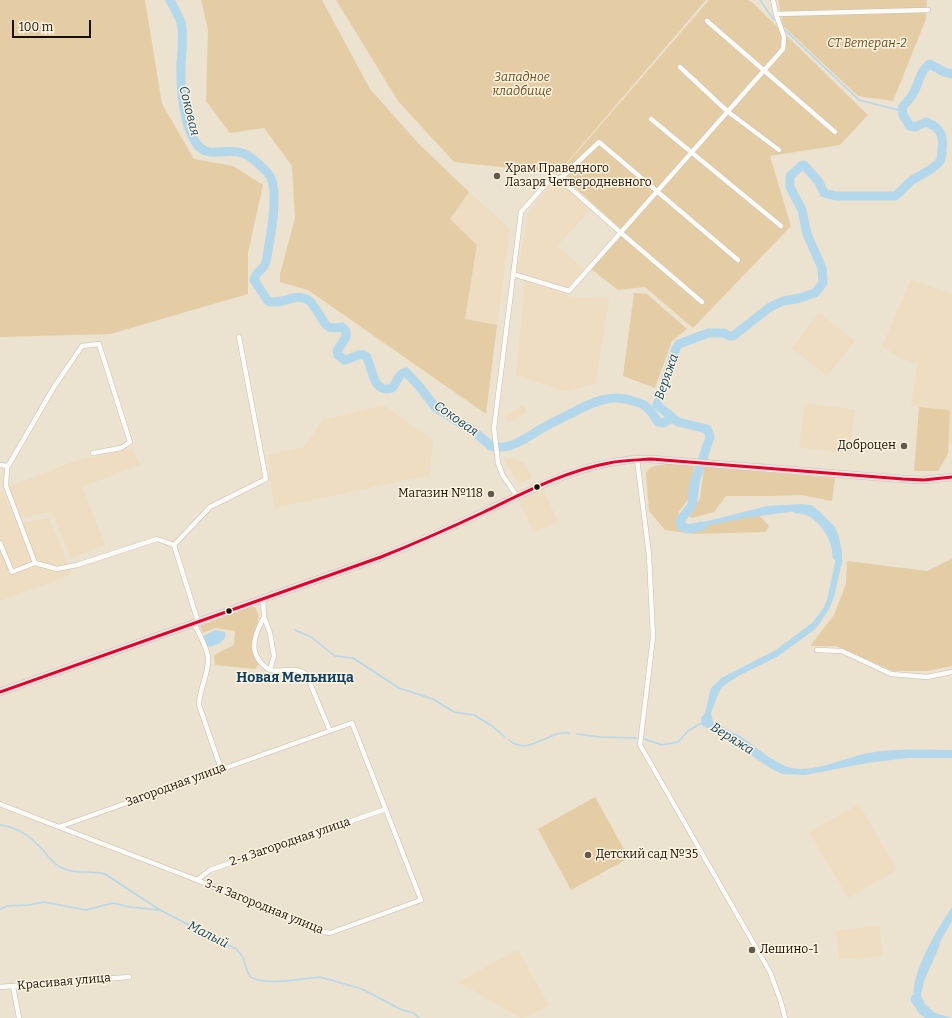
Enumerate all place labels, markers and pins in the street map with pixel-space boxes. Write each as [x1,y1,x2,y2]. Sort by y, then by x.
place label: Храм Праведного Лазаря Четверодневного [505,162,652,190]
marker: Храм Праведного Лазаря Четверодневного [492,171,502,181]
place label: Доброцен [838,439,896,453]
marker: Доброцен [899,441,909,451]
unlabelled marker [532,482,542,492]
place label: Магазин №118 [398,487,483,501]
marker: Магазин №118 [486,489,496,499]
unlabelled marker [224,606,234,616]
place label: Детский сад №35 [596,848,698,862]
marker: Детский сад №35 [583,850,593,860]
place label: Лешино-1 [760,943,818,957]
marker: Лешино-1 [747,945,757,955]

